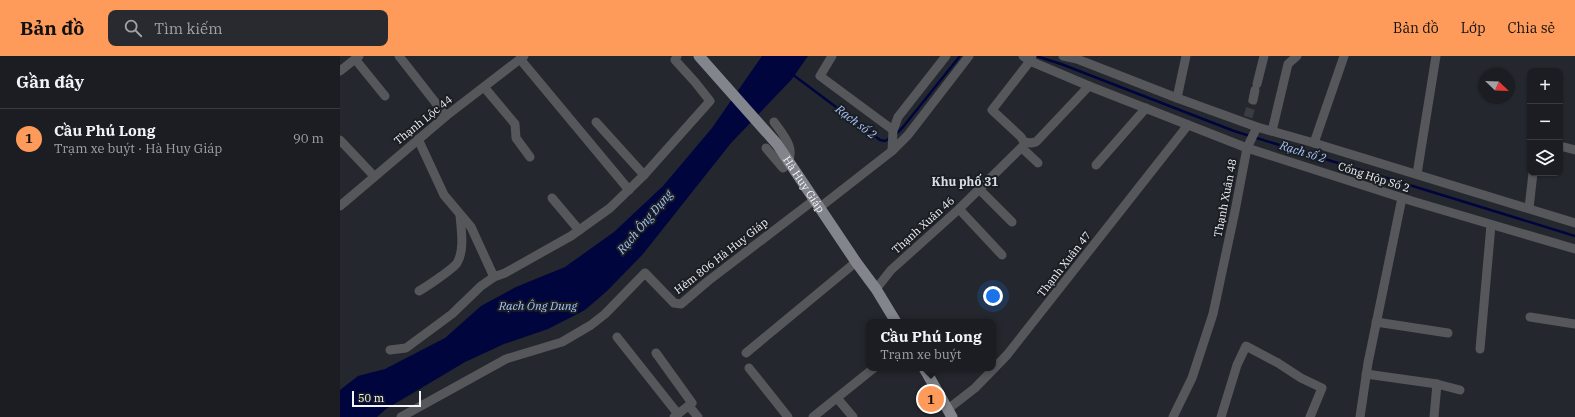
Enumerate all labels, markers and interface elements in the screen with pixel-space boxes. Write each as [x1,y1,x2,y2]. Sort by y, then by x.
search box [108,10,388,46]
text: Bản đồ [20,16,84,40]
icon: search [122,17,144,39]
text: Tìm kiếm [154,19,222,38]
text: Bản đồ [1393,19,1439,37]
text: Lớp [1461,19,1486,37]
text: Chia sẻ [1508,19,1555,37]
north arrow [1479,68,1515,104]
map controls [1527,68,1563,176]
button: + [1527,68,1563,104]
text: Gần đây [16,71,84,93]
street label: Thạnh Lộc 44 [391,92,455,148]
water label: Rạch số 2 [832,101,880,142]
button: − [1527,104,1563,140]
text: Cầu Phú Long [54,121,155,140]
text: 1 [25,130,33,147]
text: 90 m [293,130,324,147]
water label: Rạch số 2 [1277,137,1329,166]
text: Trạm xe buýt · Hà Huy Giáp [54,140,222,157]
button: layers [1527,140,1563,176]
street label: Hà Huy Giáp [780,153,828,215]
street label: Thạnh Xuân 48 [1211,158,1239,238]
street label: Cống Hộp Số 2 [1336,159,1412,195]
district label: Khu phố 31 [931,173,999,189]
water label: Rạch Ông Đụng [613,187,676,257]
street label: Thạnh Xuân 46 [889,193,957,257]
street label: Hẻm 806 Hà Huy Giáp [671,215,771,297]
street label: Thạnh Xuân 47 [1034,228,1094,300]
your location [983,286,1003,306]
water label: Rạch Ông Dung [498,298,578,313]
popup [866,319,996,371]
text: Cầu Phú Long [880,327,982,346]
text: Trạm xe buýt [880,346,961,363]
pin: 1 [918,384,944,414]
scale bar [352,389,421,408]
text: 50 m [358,391,384,405]

